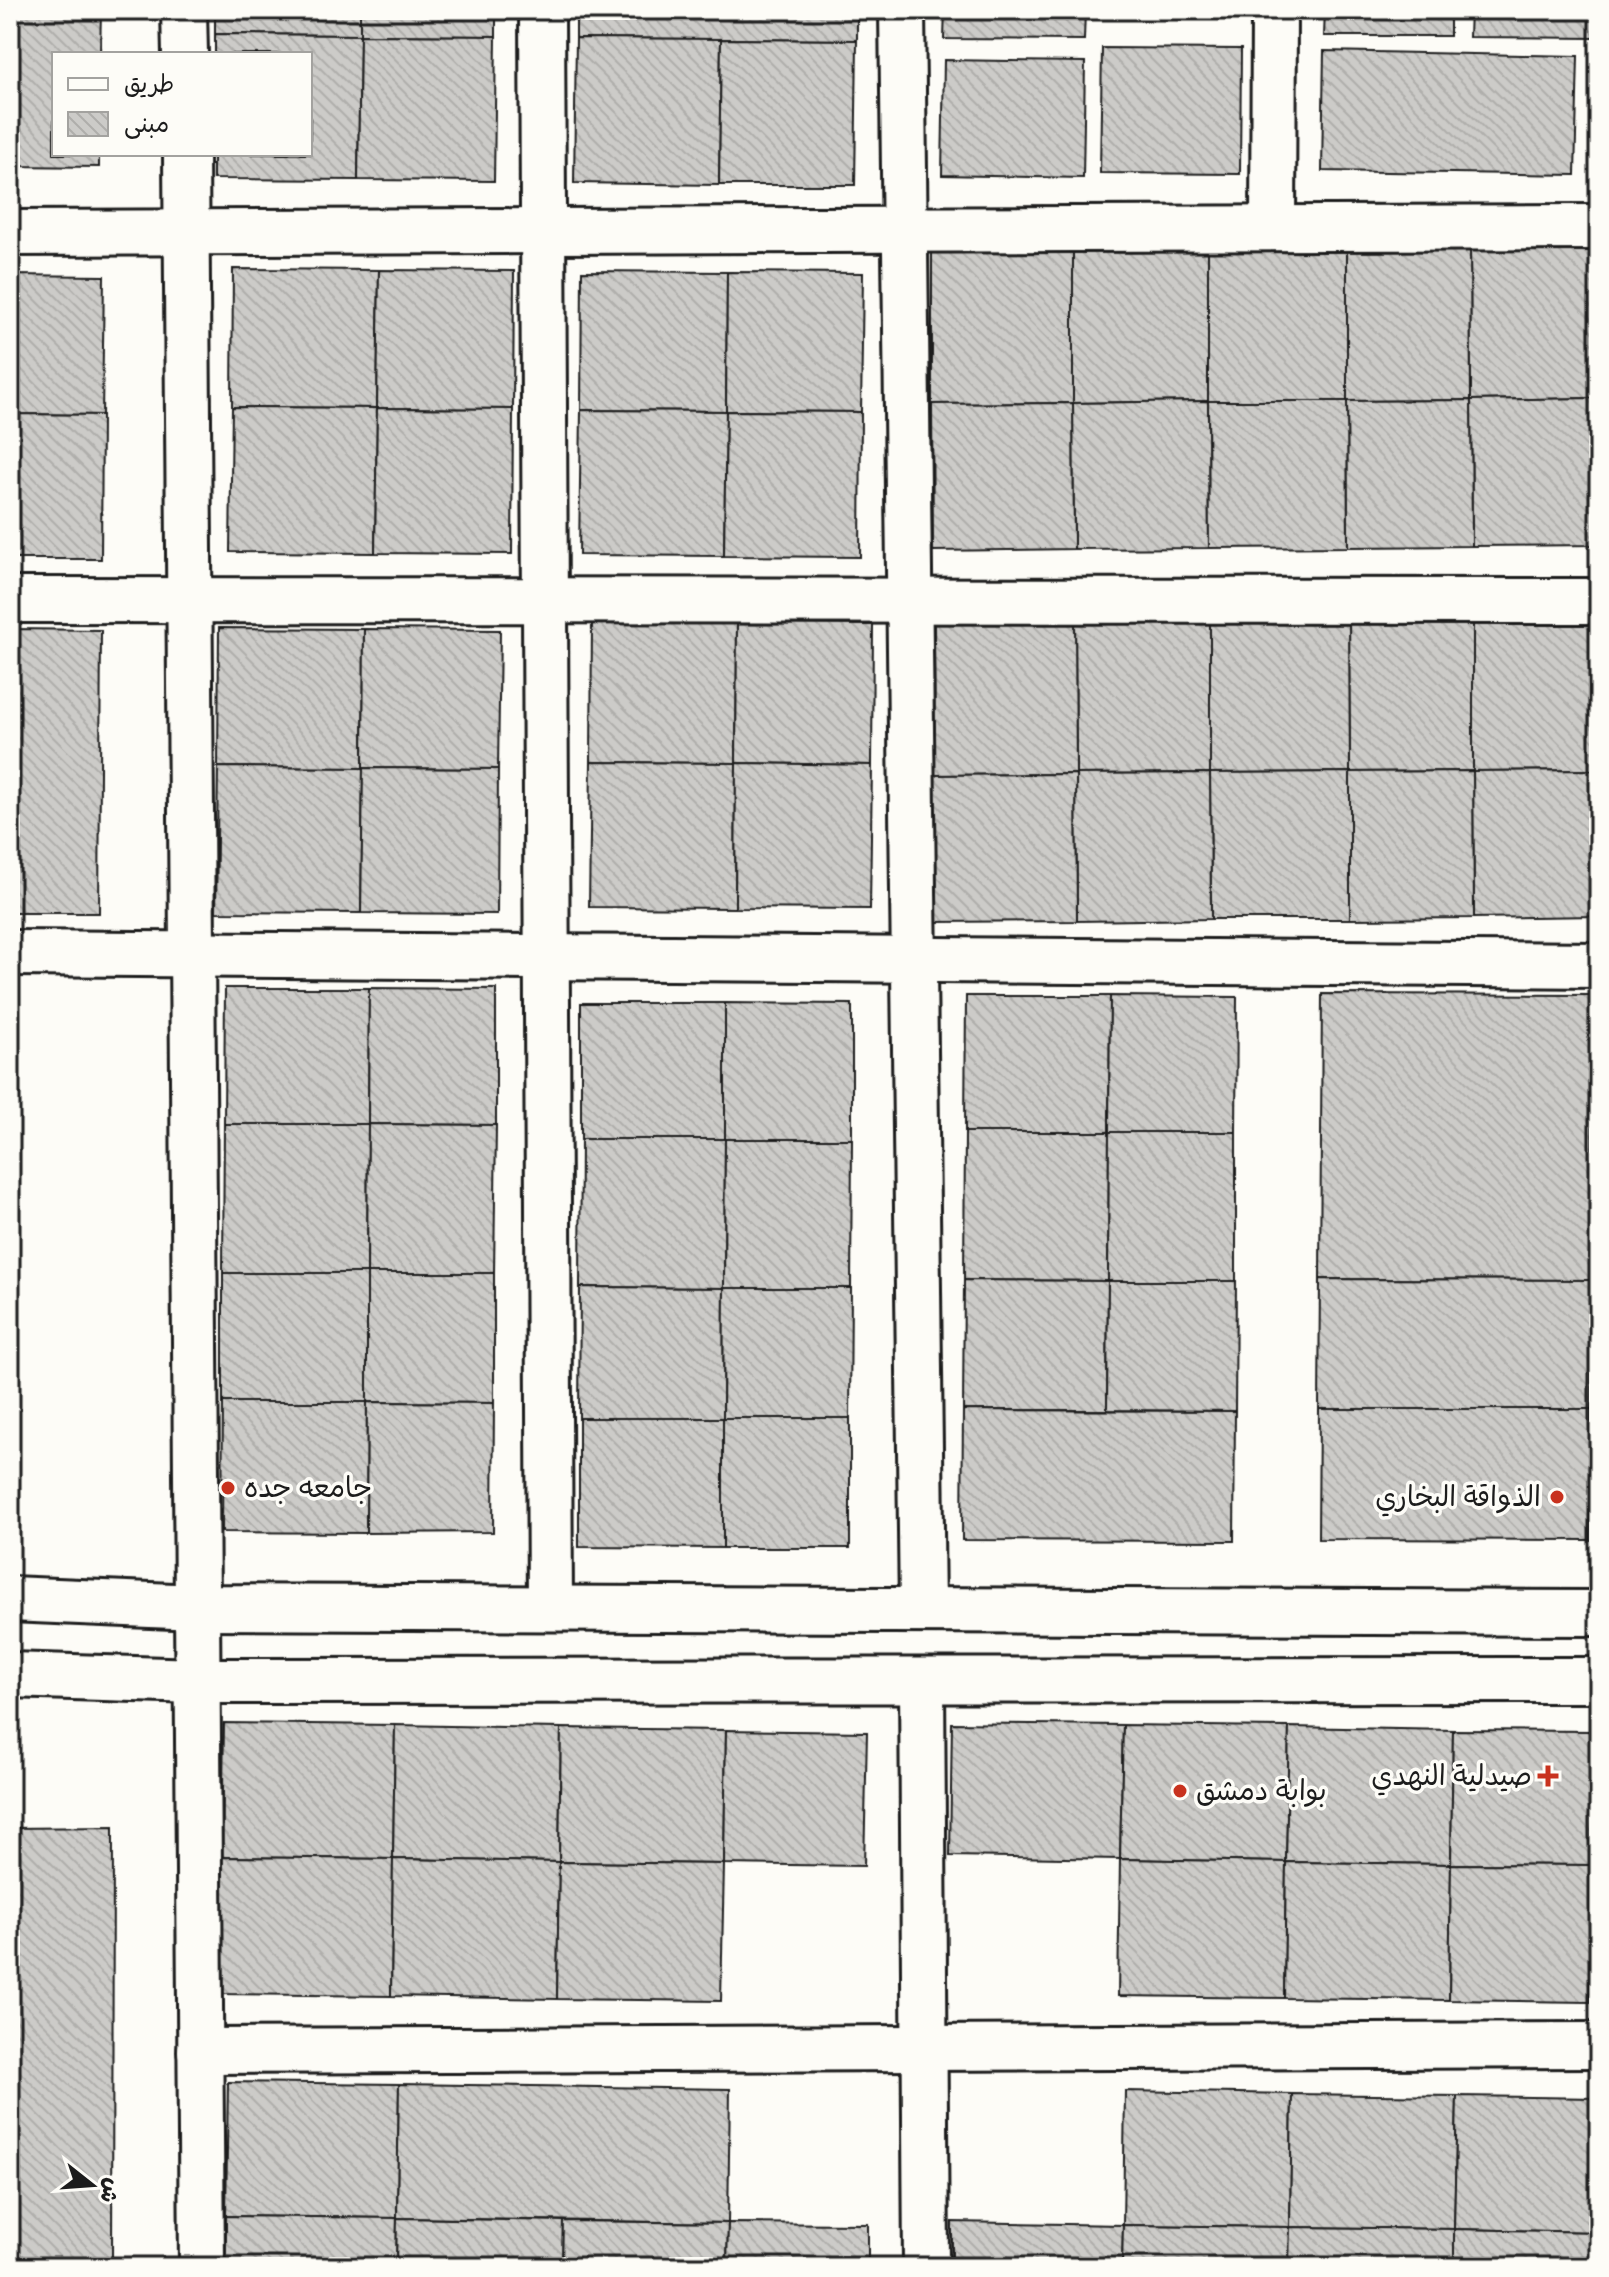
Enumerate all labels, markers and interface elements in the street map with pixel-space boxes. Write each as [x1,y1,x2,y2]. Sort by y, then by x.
legend [52,52,312,156]
text: طريق [124,70,174,99]
text: مبنى [124,110,169,139]
place label: جامعه جده [244,1472,372,1505]
marker: جامعه جده [219,1479,237,1497]
place label: الذواقة البخاري [1375,1481,1541,1517]
marker: الذواقة البخاري [1548,1488,1566,1506]
place label: صيدلية النهدي [1371,1760,1532,1796]
marker: صيدلية النهدي [1539,1767,1557,1785]
place label: بوابة دمشق [1196,1775,1327,1808]
marker: بوابة دمشق [1171,1782,1189,1800]
north arrow [52,2145,132,2225]
text: ش [93,2175,126,2206]

